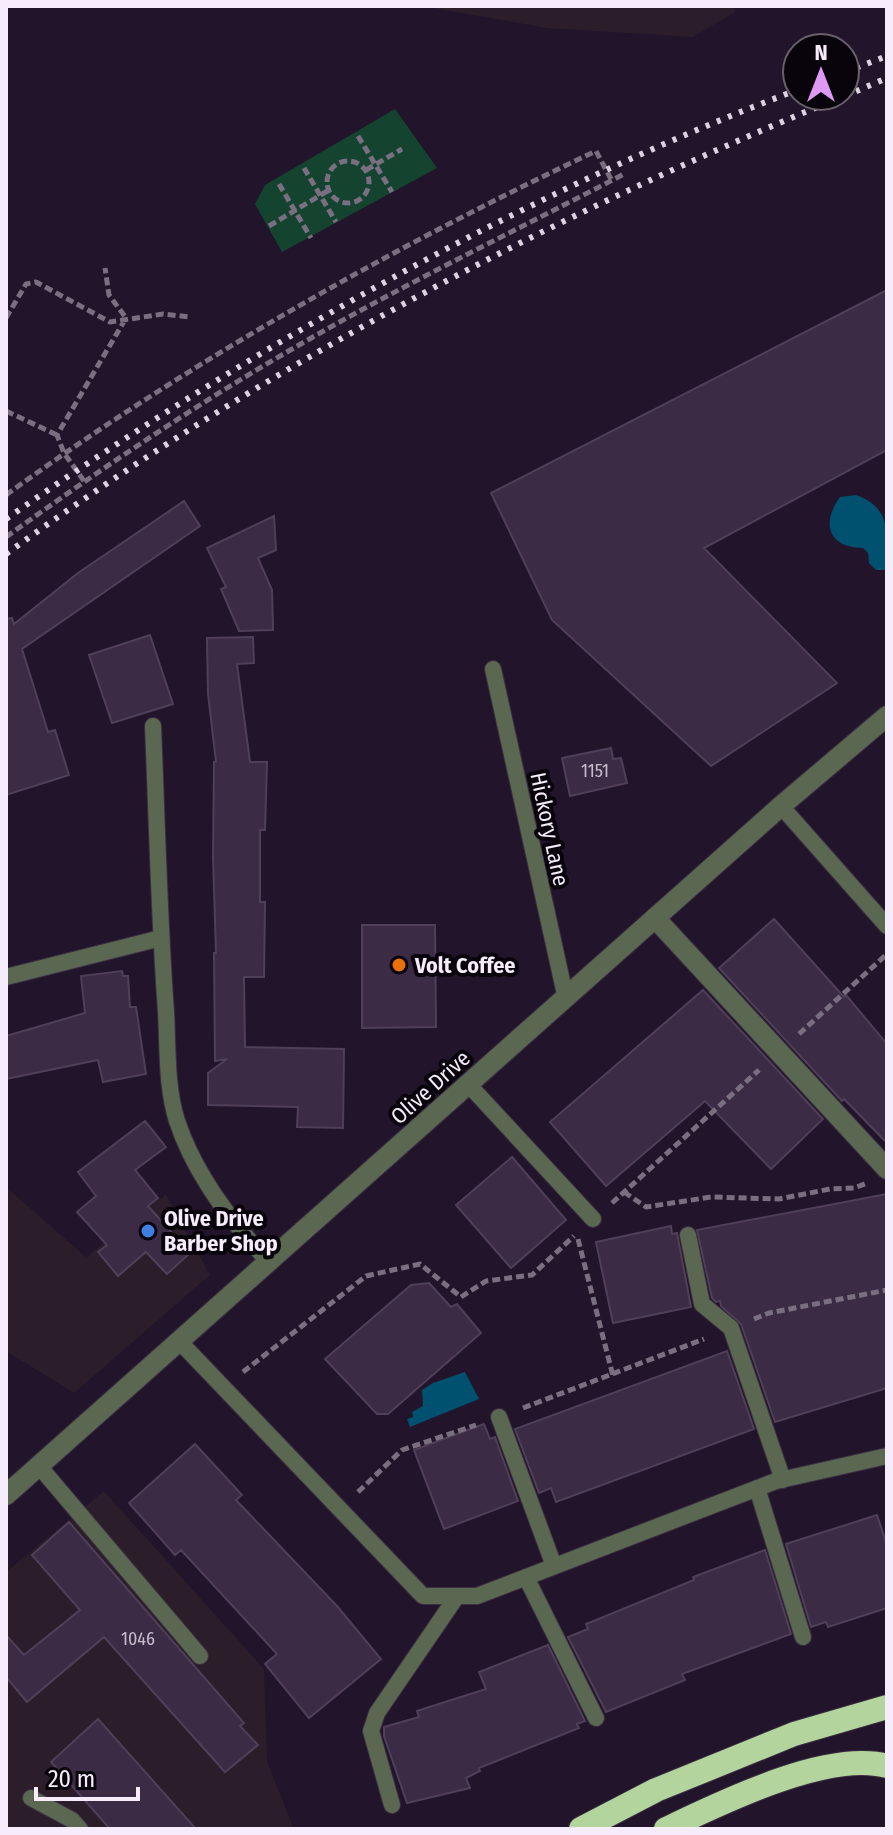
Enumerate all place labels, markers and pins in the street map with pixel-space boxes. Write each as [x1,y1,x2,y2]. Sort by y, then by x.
place label: Volt Coffee [414,952,515,979]
marker: Volt Coffee [390,956,408,974]
place label: Olive Drive Barber Shop [164,1205,278,1257]
marker: Olive Drive Barber Shop [139,1222,157,1240]

